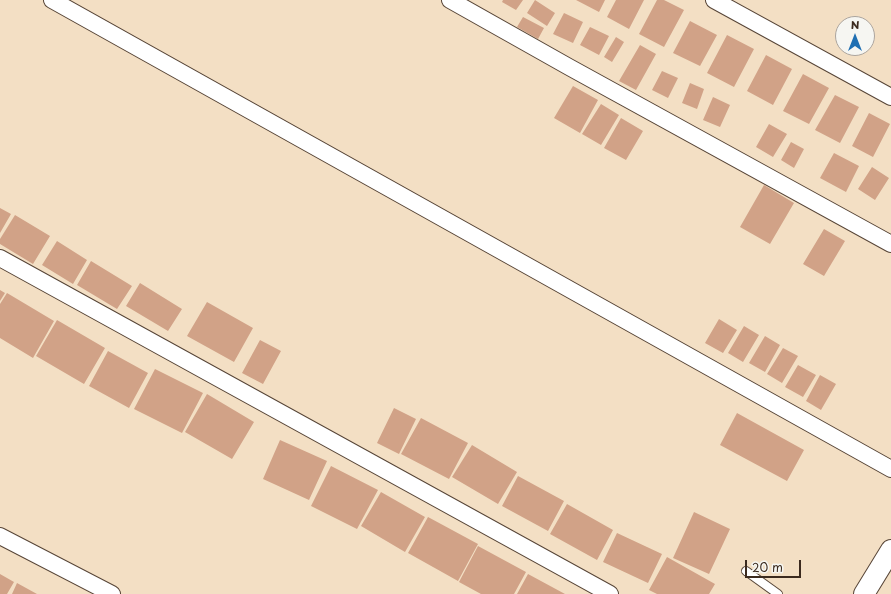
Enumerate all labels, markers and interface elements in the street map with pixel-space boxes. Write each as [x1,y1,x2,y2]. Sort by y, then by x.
north arrow [835,16,875,56]
text: N [851,16,859,33]
scale bar [747,552,803,578]
text: 20 m [752,558,783,576]

